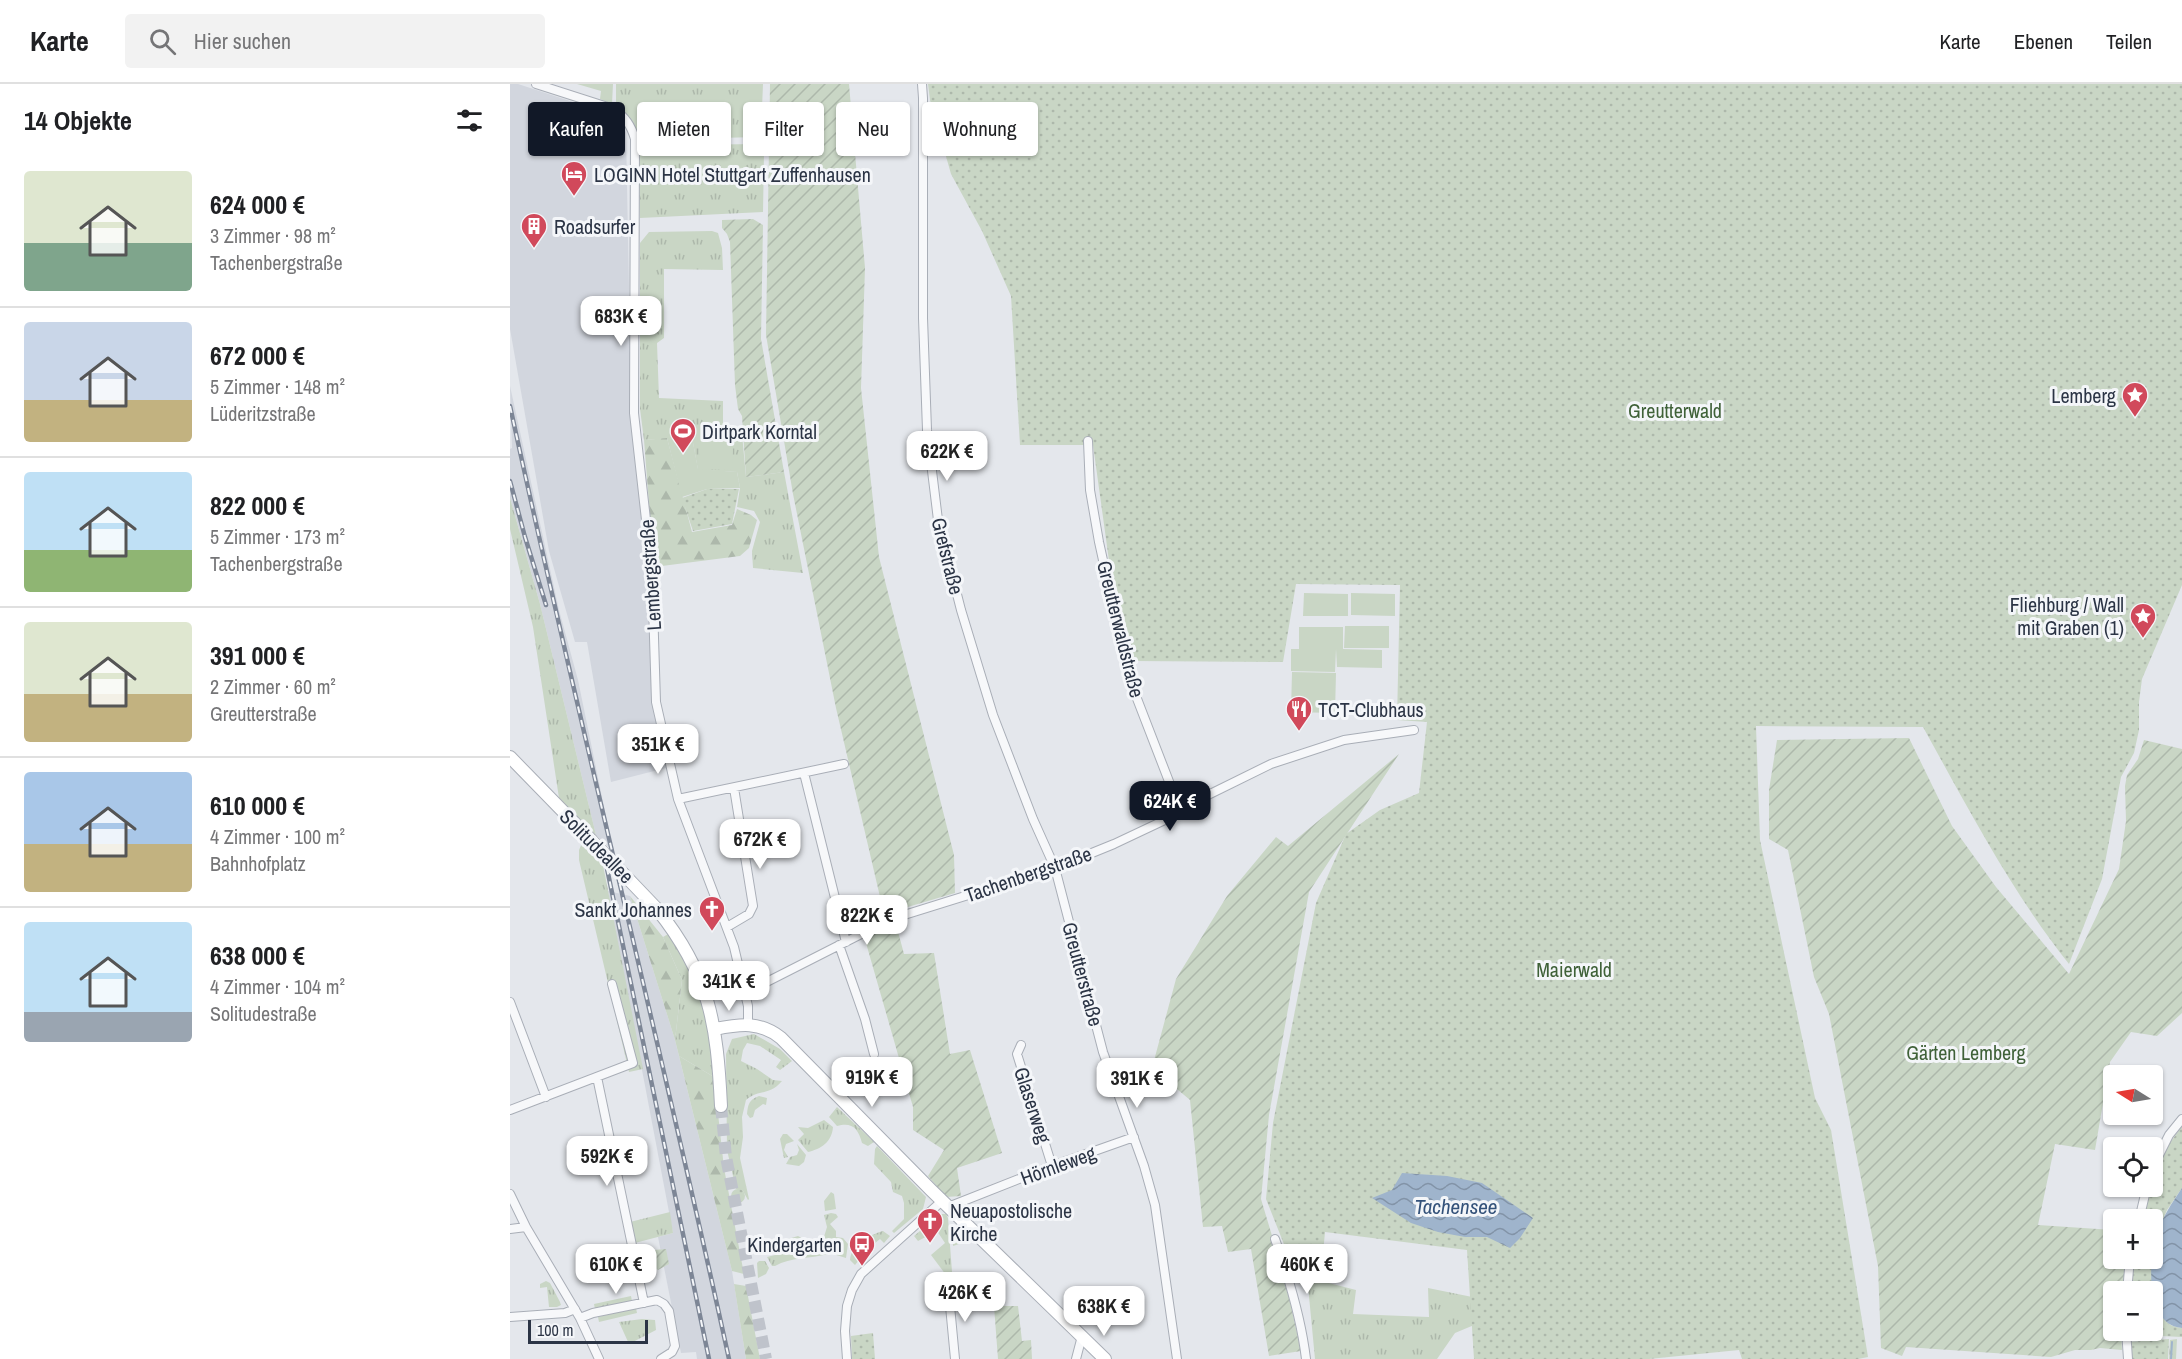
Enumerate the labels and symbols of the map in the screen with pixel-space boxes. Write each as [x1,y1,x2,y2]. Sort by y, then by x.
hotel icon: LOGINN Hotel Stuttgart Zuffenhausen [559,159,589,197]
place label: LOGINN Hotel Stuttgart Zuffenhausen [594,161,871,188]
building icon: Roadsurfer [519,211,549,249]
place label: Roadsurfer [554,213,636,240]
pin: 683K € [572,296,670,347]
place icon: Lemberg [2120,380,2150,418]
place label: Lemberg [2051,382,2116,409]
park label: Greutterwald [1628,397,1722,424]
sports icon: Dirtpark Korntal [668,416,698,454]
place label: Dirtpark Korntal [702,418,817,445]
pin: 622K € [898,431,996,482]
street label: Grefstraße [925,515,971,597]
street label: Lembergstraße [633,519,667,631]
street label: Greutterwaldstraße [1091,558,1151,700]
place label: Fliehburg / Wall mit Graben (1) [2010,591,2124,641]
place icon: Fliehburg / Wall mit Graben (1) [2128,601,2158,639]
restaurant icon: TCT-Clubhaus [1284,694,1314,732]
place label: TCT-Clubhaus [1318,696,1424,723]
pin: 351K € [609,724,707,775]
pin: 624K € [1121,781,1219,832]
street label: Solitudeallee [554,803,640,889]
pin: 672K € [711,819,809,870]
street label: Tachenbergstraße [961,840,1095,908]
church icon: Sankt Johannes [697,894,727,932]
pin: 822K € [818,895,916,946]
place label: Sankt Johannes [574,896,692,923]
street label: Greutterstraße [1056,919,1110,1029]
park label: Maierwald [1536,956,1612,983]
pin: 341K € [680,961,778,1012]
park label: Gärten Lemberg [1906,1039,2026,1066]
pin: 919K € [823,1057,921,1108]
pin: 391K € [1088,1058,1186,1109]
street label: Glaserweg [1008,1064,1058,1146]
north arrow [2103,1065,2163,1125]
pin: 592K € [558,1136,656,1187]
street label: Hörnleweg [1017,1139,1099,1191]
water label: Tachensee [1415,1192,1497,1221]
place label: Neuapostolische Kirche [950,1197,1072,1247]
church icon: Neuapostolische Kirche [915,1206,945,1244]
bus stop icon: Kindergarten [847,1229,877,1267]
place label: Kindergarten [747,1231,842,1258]
pin: 610K € [567,1244,665,1295]
pin: 460K € [1258,1244,1356,1295]
pin: 426K € [916,1272,1014,1323]
pin: 638K € [1055,1286,1153,1337]
scale bar [528,1317,648,1344]

